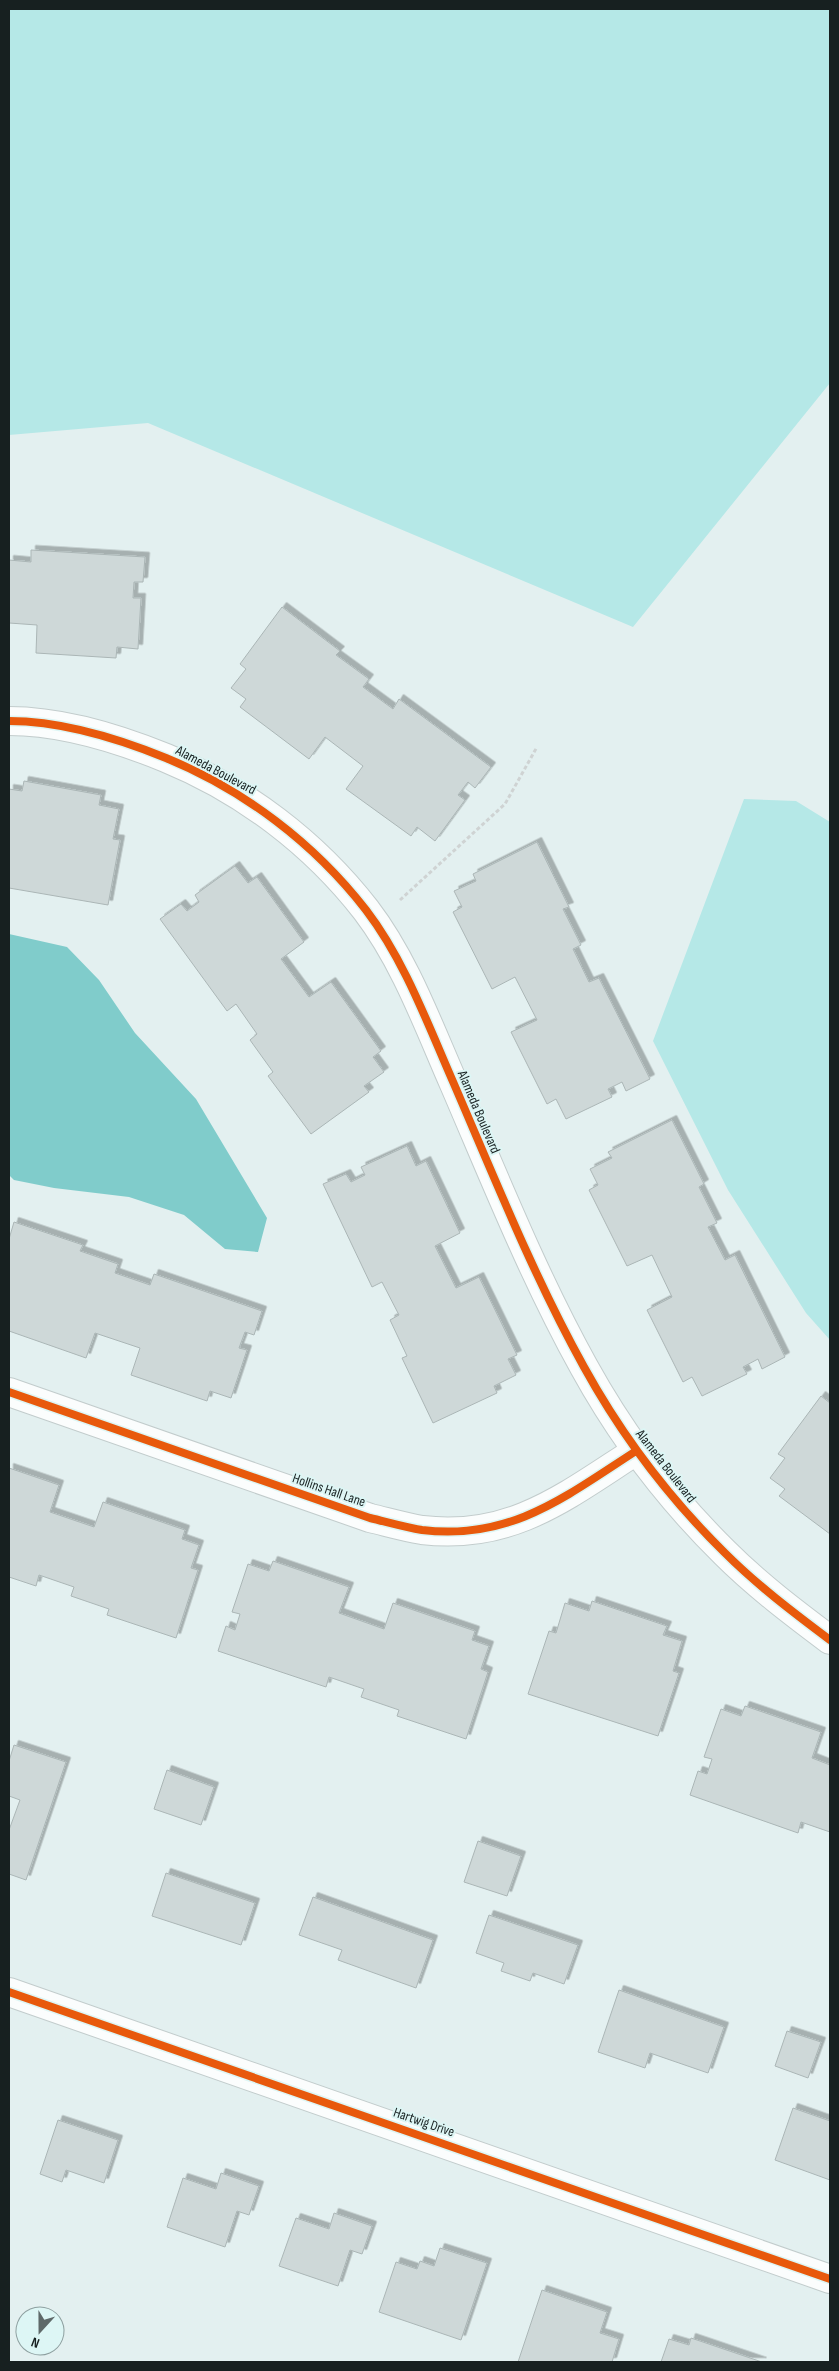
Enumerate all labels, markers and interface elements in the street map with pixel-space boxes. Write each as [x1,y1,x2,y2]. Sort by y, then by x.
street label: Alameda Boulevard [172,741,259,798]
street label: Alameda Boulevard [453,1067,504,1156]
street label: Alameda Boulevard [631,1425,700,1506]
street label: Hollins Hall Lane [290,1470,368,1510]
street label: Hartwig Drive [391,2104,457,2140]
north arrow [15,2306,65,2356]
text: N [29,2333,42,2352]

